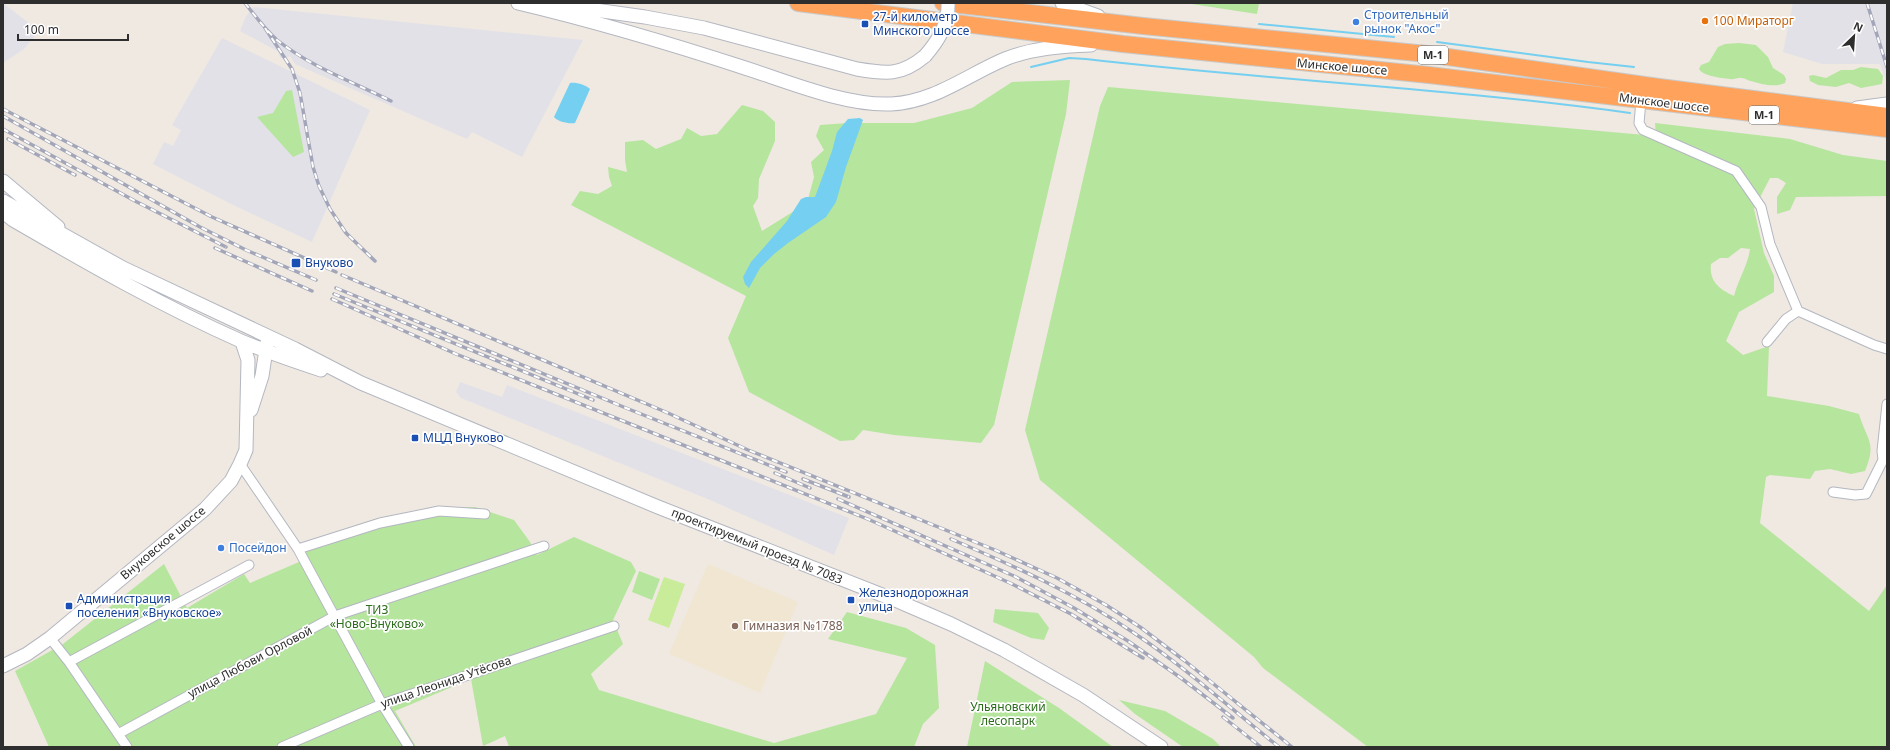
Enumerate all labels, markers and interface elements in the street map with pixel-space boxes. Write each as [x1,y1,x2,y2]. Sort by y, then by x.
place label: Строительный рынок "Акос" [1364,6,1449,37]
place label: 27-й километр Минского шоссе [873,8,970,39]
place label: 100 Мираторг [1713,12,1794,29]
scale bar [18,16,128,42]
marker: 100 Мираторг [1700,16,1710,26]
north arrow [1834,16,1874,56]
marker: Строительный рынок "Акос" [1351,17,1361,27]
text: N [1851,18,1866,35]
marker: 27-й километр Минского шоссе [860,19,870,29]
text: 100 m [24,21,59,38]
road number: М-1 [1418,46,1448,64]
street label: Минское шоссе [1296,54,1388,79]
street label: Минское шоссе [1618,89,1710,117]
road number: М-1 [1749,106,1779,124]
place label: Внуково [305,254,353,271]
marker: Внуково [290,257,302,269]
place label: МЦД Внуково [423,429,504,446]
marker: МЦД Внуково [410,433,420,443]
street label: Внуковское шоссе [117,502,209,583]
street label: проектируемый проезд № 7083 [669,503,845,588]
place label: Посейдон [229,539,287,556]
marker: Посейдон [216,543,226,553]
place label: Железнодорожная улица [859,584,969,615]
place label: Администрация поселения «Внуковское» [77,590,222,621]
marker: Железнодорожная улица [846,595,856,605]
marker: Администрация поселения «Внуковское» [64,601,74,611]
park label: ТИЗ «Ново-Внуково» [330,601,424,632]
place label: Гимназия №1788 [743,617,843,634]
street label: улица Любови Орловой [185,621,315,702]
marker: Гимназия №1788 [730,621,740,631]
street label: улица Леонида Утёсова [378,651,513,712]
park label: Ульяновский лесопарк [970,698,1046,729]

